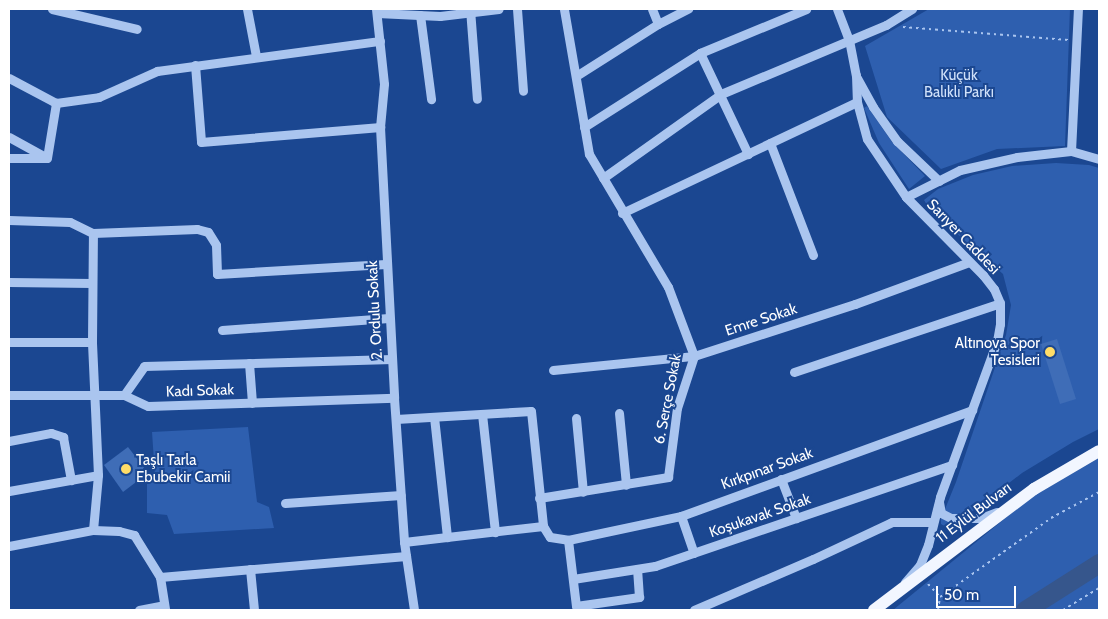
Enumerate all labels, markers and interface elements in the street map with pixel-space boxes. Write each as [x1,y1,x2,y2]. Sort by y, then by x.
park label: Küçük Balıklı Parkı [924,66,994,101]
street label: Sarıyer Caddesi [923,196,1003,278]
street label: 2. Ordulu Sokak [363,260,387,360]
street label: Emre Sokak [723,300,799,340]
place label: Altınova Spor Tesisleri [955,334,1040,369]
marker: Altınova Spor Tesisleri [1044,346,1056,358]
street label: 6. Serçe Sokak [650,352,686,446]
street label: Kadı Sokak [166,381,234,401]
street label: Kırkpınar Sokak [719,444,815,494]
place label: Taşlı Tarla Ebubekir Camii [136,451,230,486]
marker: Taşlı Tarla Ebubekir Camii [120,463,132,475]
street label: 11 Eylül Bulvarı [933,479,1015,547]
street label: Koşukavak Sokak [707,490,813,542]
scale bar [938,576,1018,608]
text: 50 m [944,586,979,604]

